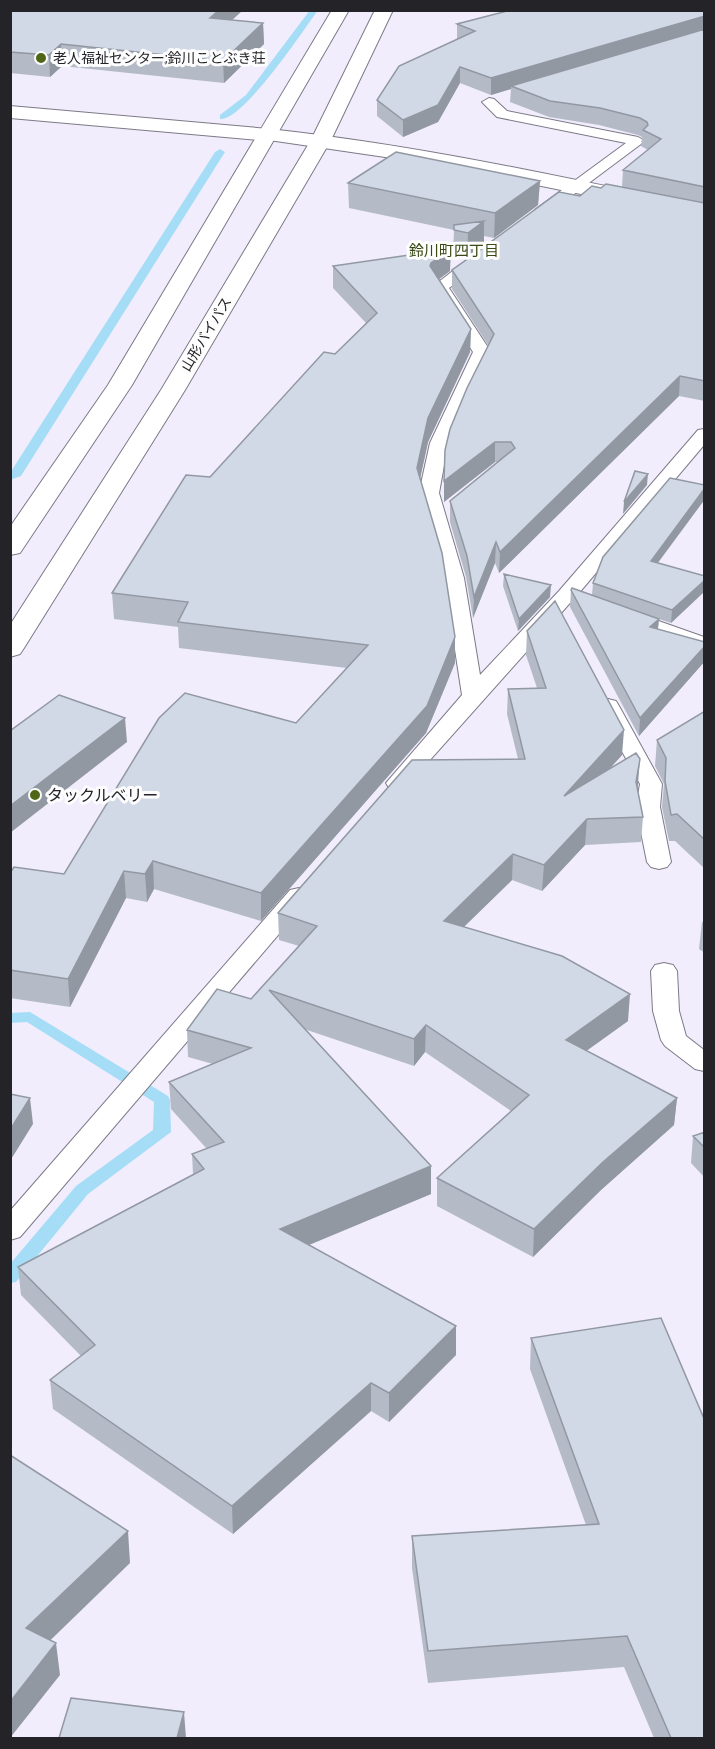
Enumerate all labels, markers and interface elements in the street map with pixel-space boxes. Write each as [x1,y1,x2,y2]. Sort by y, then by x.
place label: 老人福祉センター;鈴川ことぶき荘 [53,50,266,66]
marker: 老人福祉センター;鈴川ことぶき荘 [34,51,48,65]
district label: 鈴川町四丁目 [409,242,499,259]
street label: 山形バイパス [178,294,234,374]
place label: タックルベリー [47,786,159,804]
marker: タックルベリー [28,788,42,802]

